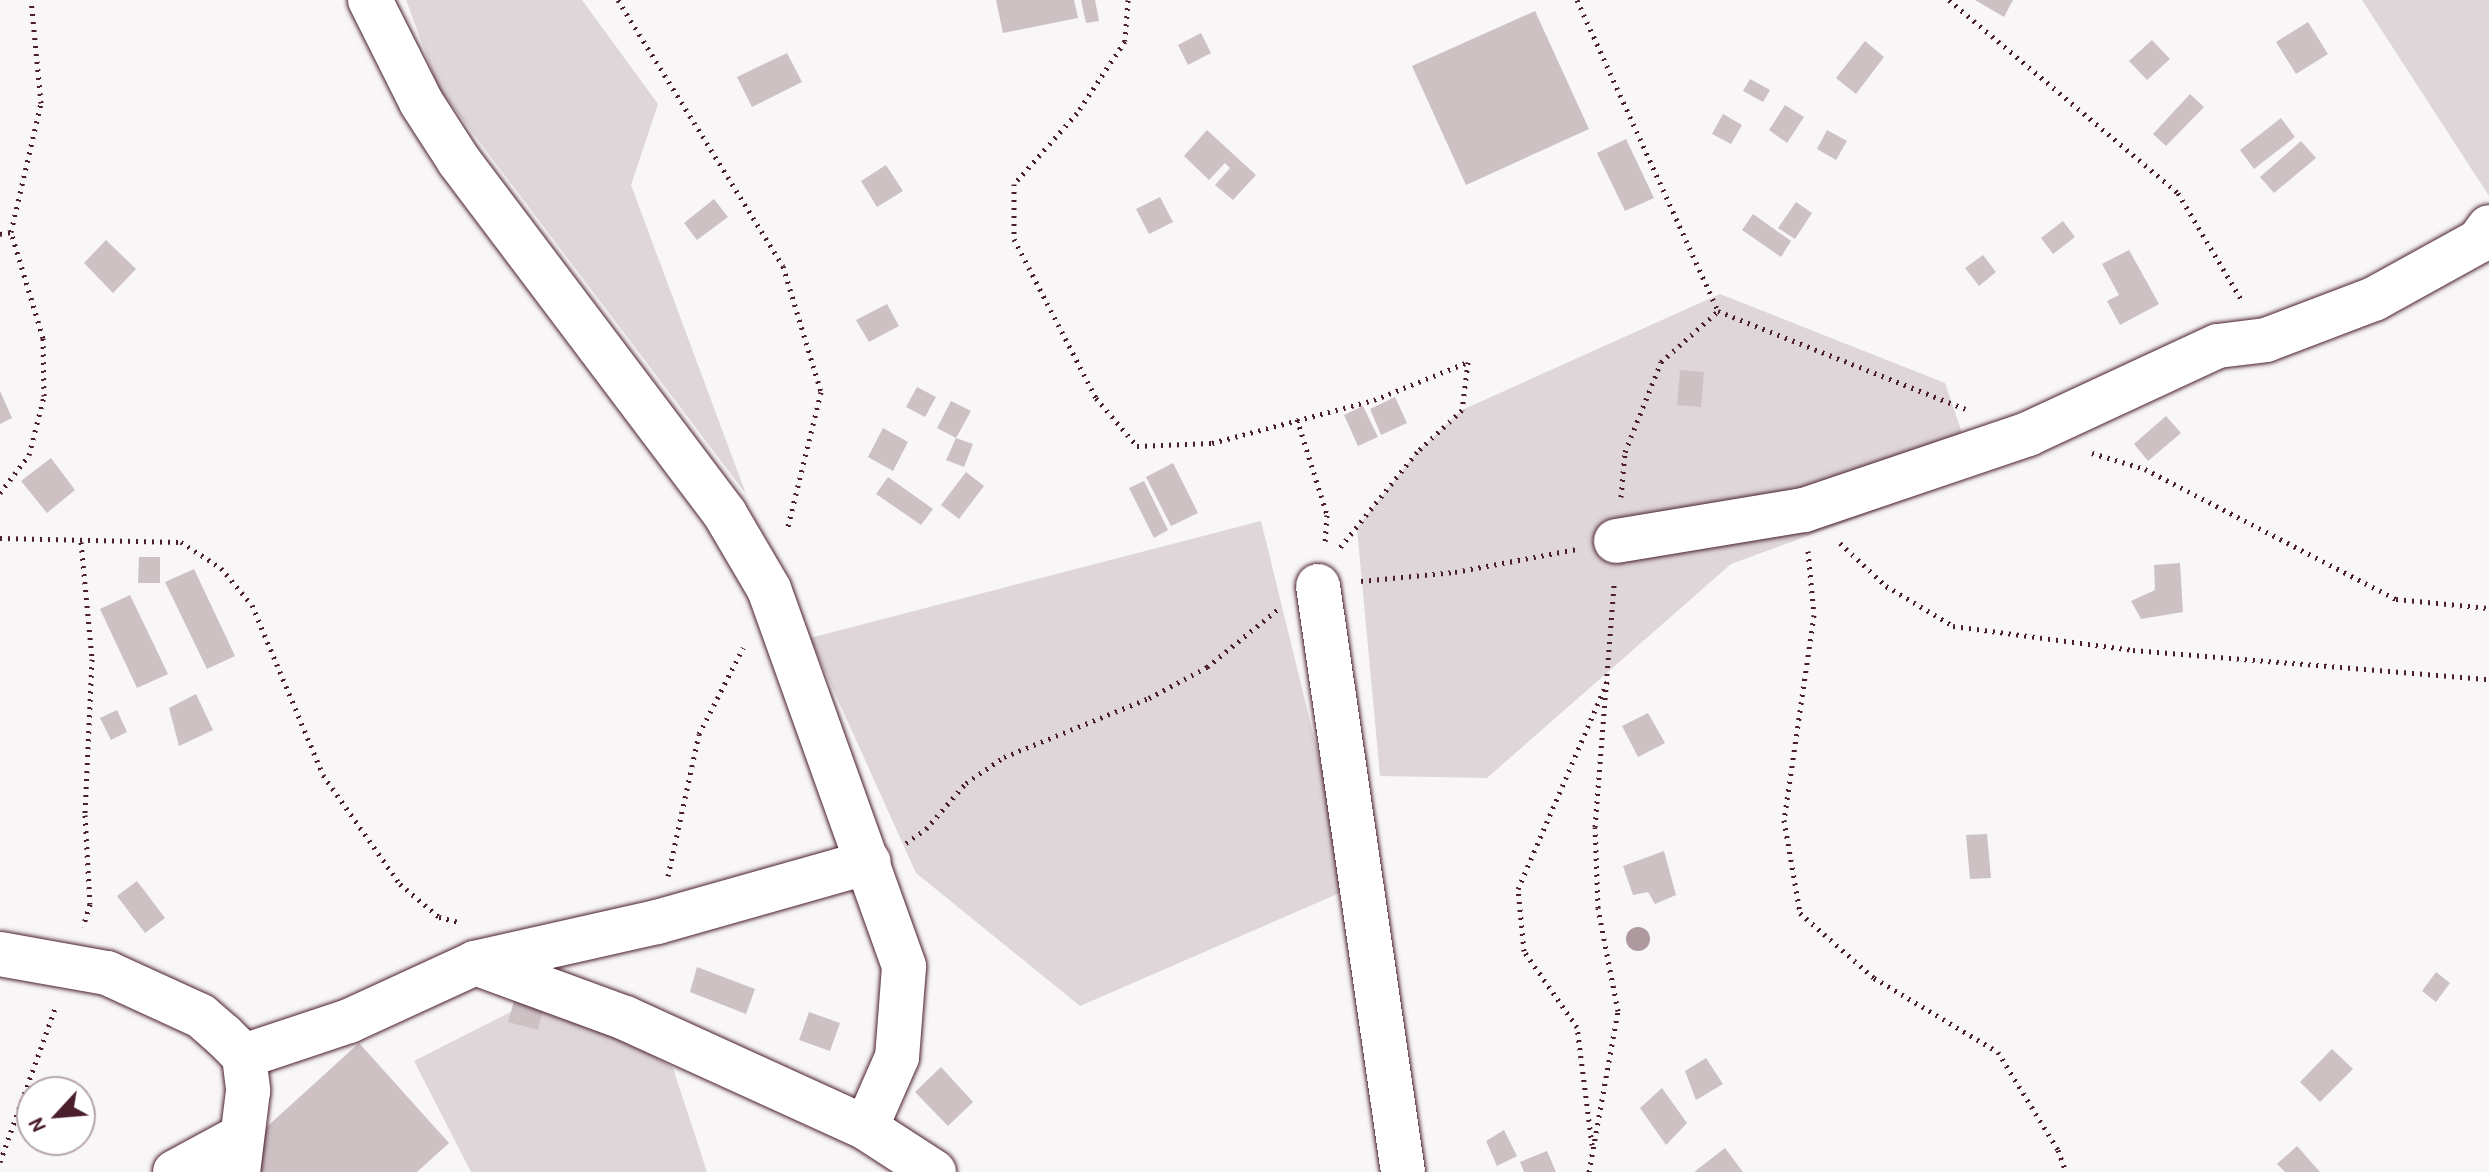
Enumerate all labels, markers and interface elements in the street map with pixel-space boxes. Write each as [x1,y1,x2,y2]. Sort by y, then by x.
north arrow [16,1076,96,1156]
text: N [20,1114,52,1137]

